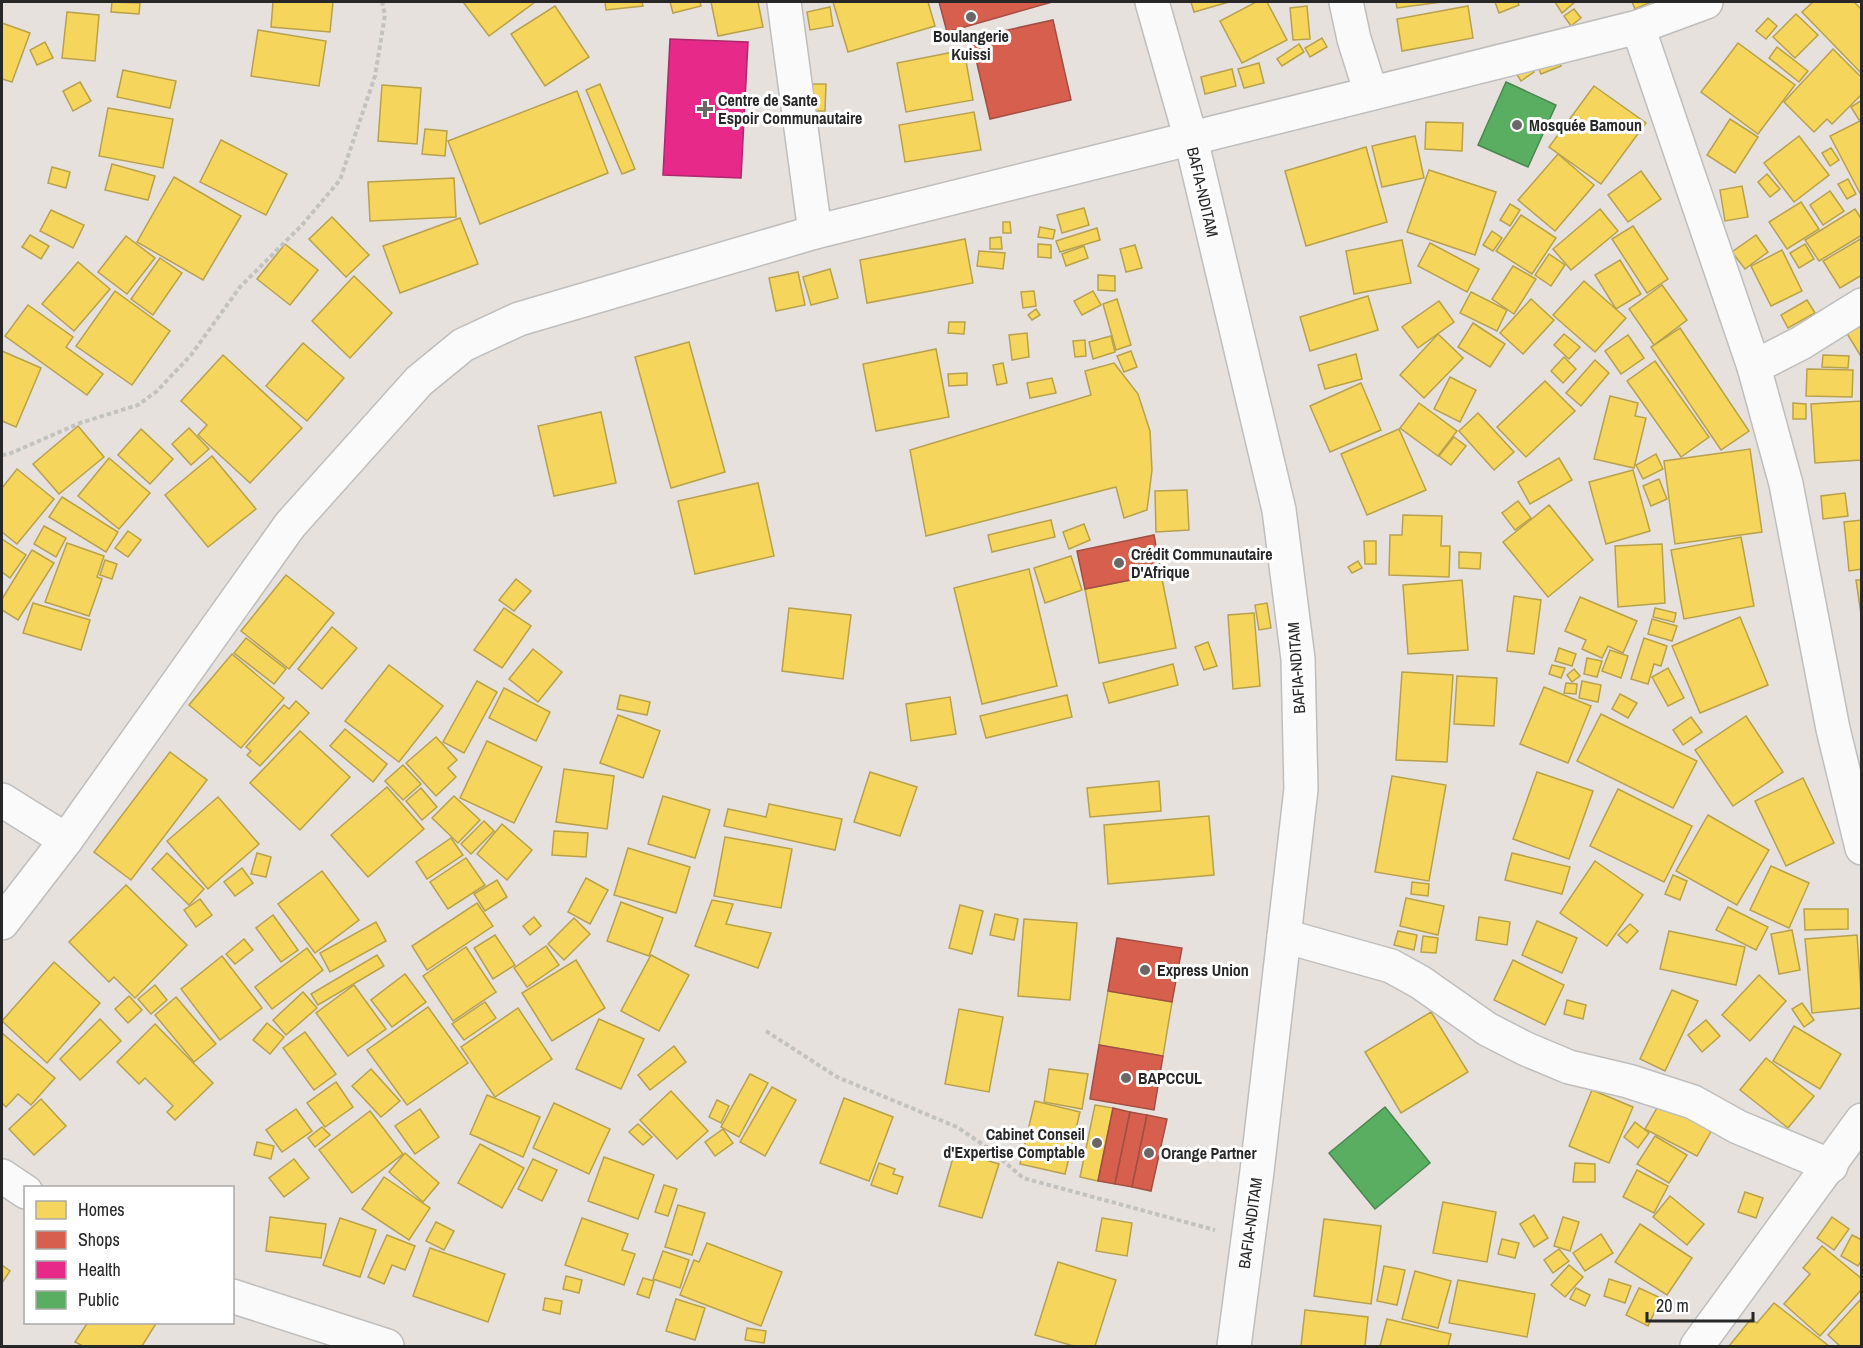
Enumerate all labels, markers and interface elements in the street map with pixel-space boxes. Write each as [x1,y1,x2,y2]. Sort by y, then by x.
marker: Boulangerie Kuissi [964,10,978,24]
place label: Boulangerie Kuissi [933,25,1009,65]
place label: Centre de Sante Espoir Communautaire [718,89,862,129]
marker: Centre de Sante Espoir Communautaire [696,100,714,118]
place label: Mosquée Bamoun [1529,114,1642,136]
marker: Mosquée Bamoun [1510,118,1524,132]
street label: BAFIA-NDITAM [1182,145,1224,239]
place label: Crédit Communautaire D'Afrique [1131,543,1272,583]
marker: Crédit Communautaire D'Afrique [1112,556,1126,570]
street label: BAFIA-NDITAM [1282,622,1310,714]
place label: Express Union [1157,959,1249,981]
marker: Express Union [1138,963,1152,977]
place label: BAPCCUL [1138,1067,1202,1089]
marker: BAPCCUL [1119,1071,1133,1085]
place label: Cabinet Conseil d'Expertise Comptable [943,1123,1085,1163]
marker: Cabinet Conseil d'Expertise Comptable [1090,1136,1104,1150]
place label: Orange Partner [1161,1142,1257,1164]
marker: Orange Partner [1142,1146,1156,1160]
street label: BAFIA-NDITAM [1233,1176,1267,1270]
legend [24,1186,234,1324]
text: Homes [78,1197,125,1222]
text: Shops [78,1227,120,1252]
text: Health [78,1257,121,1282]
scale bar [1647,1285,1754,1323]
text: Public [78,1287,119,1312]
text: 20 m [1656,1293,1689,1318]

